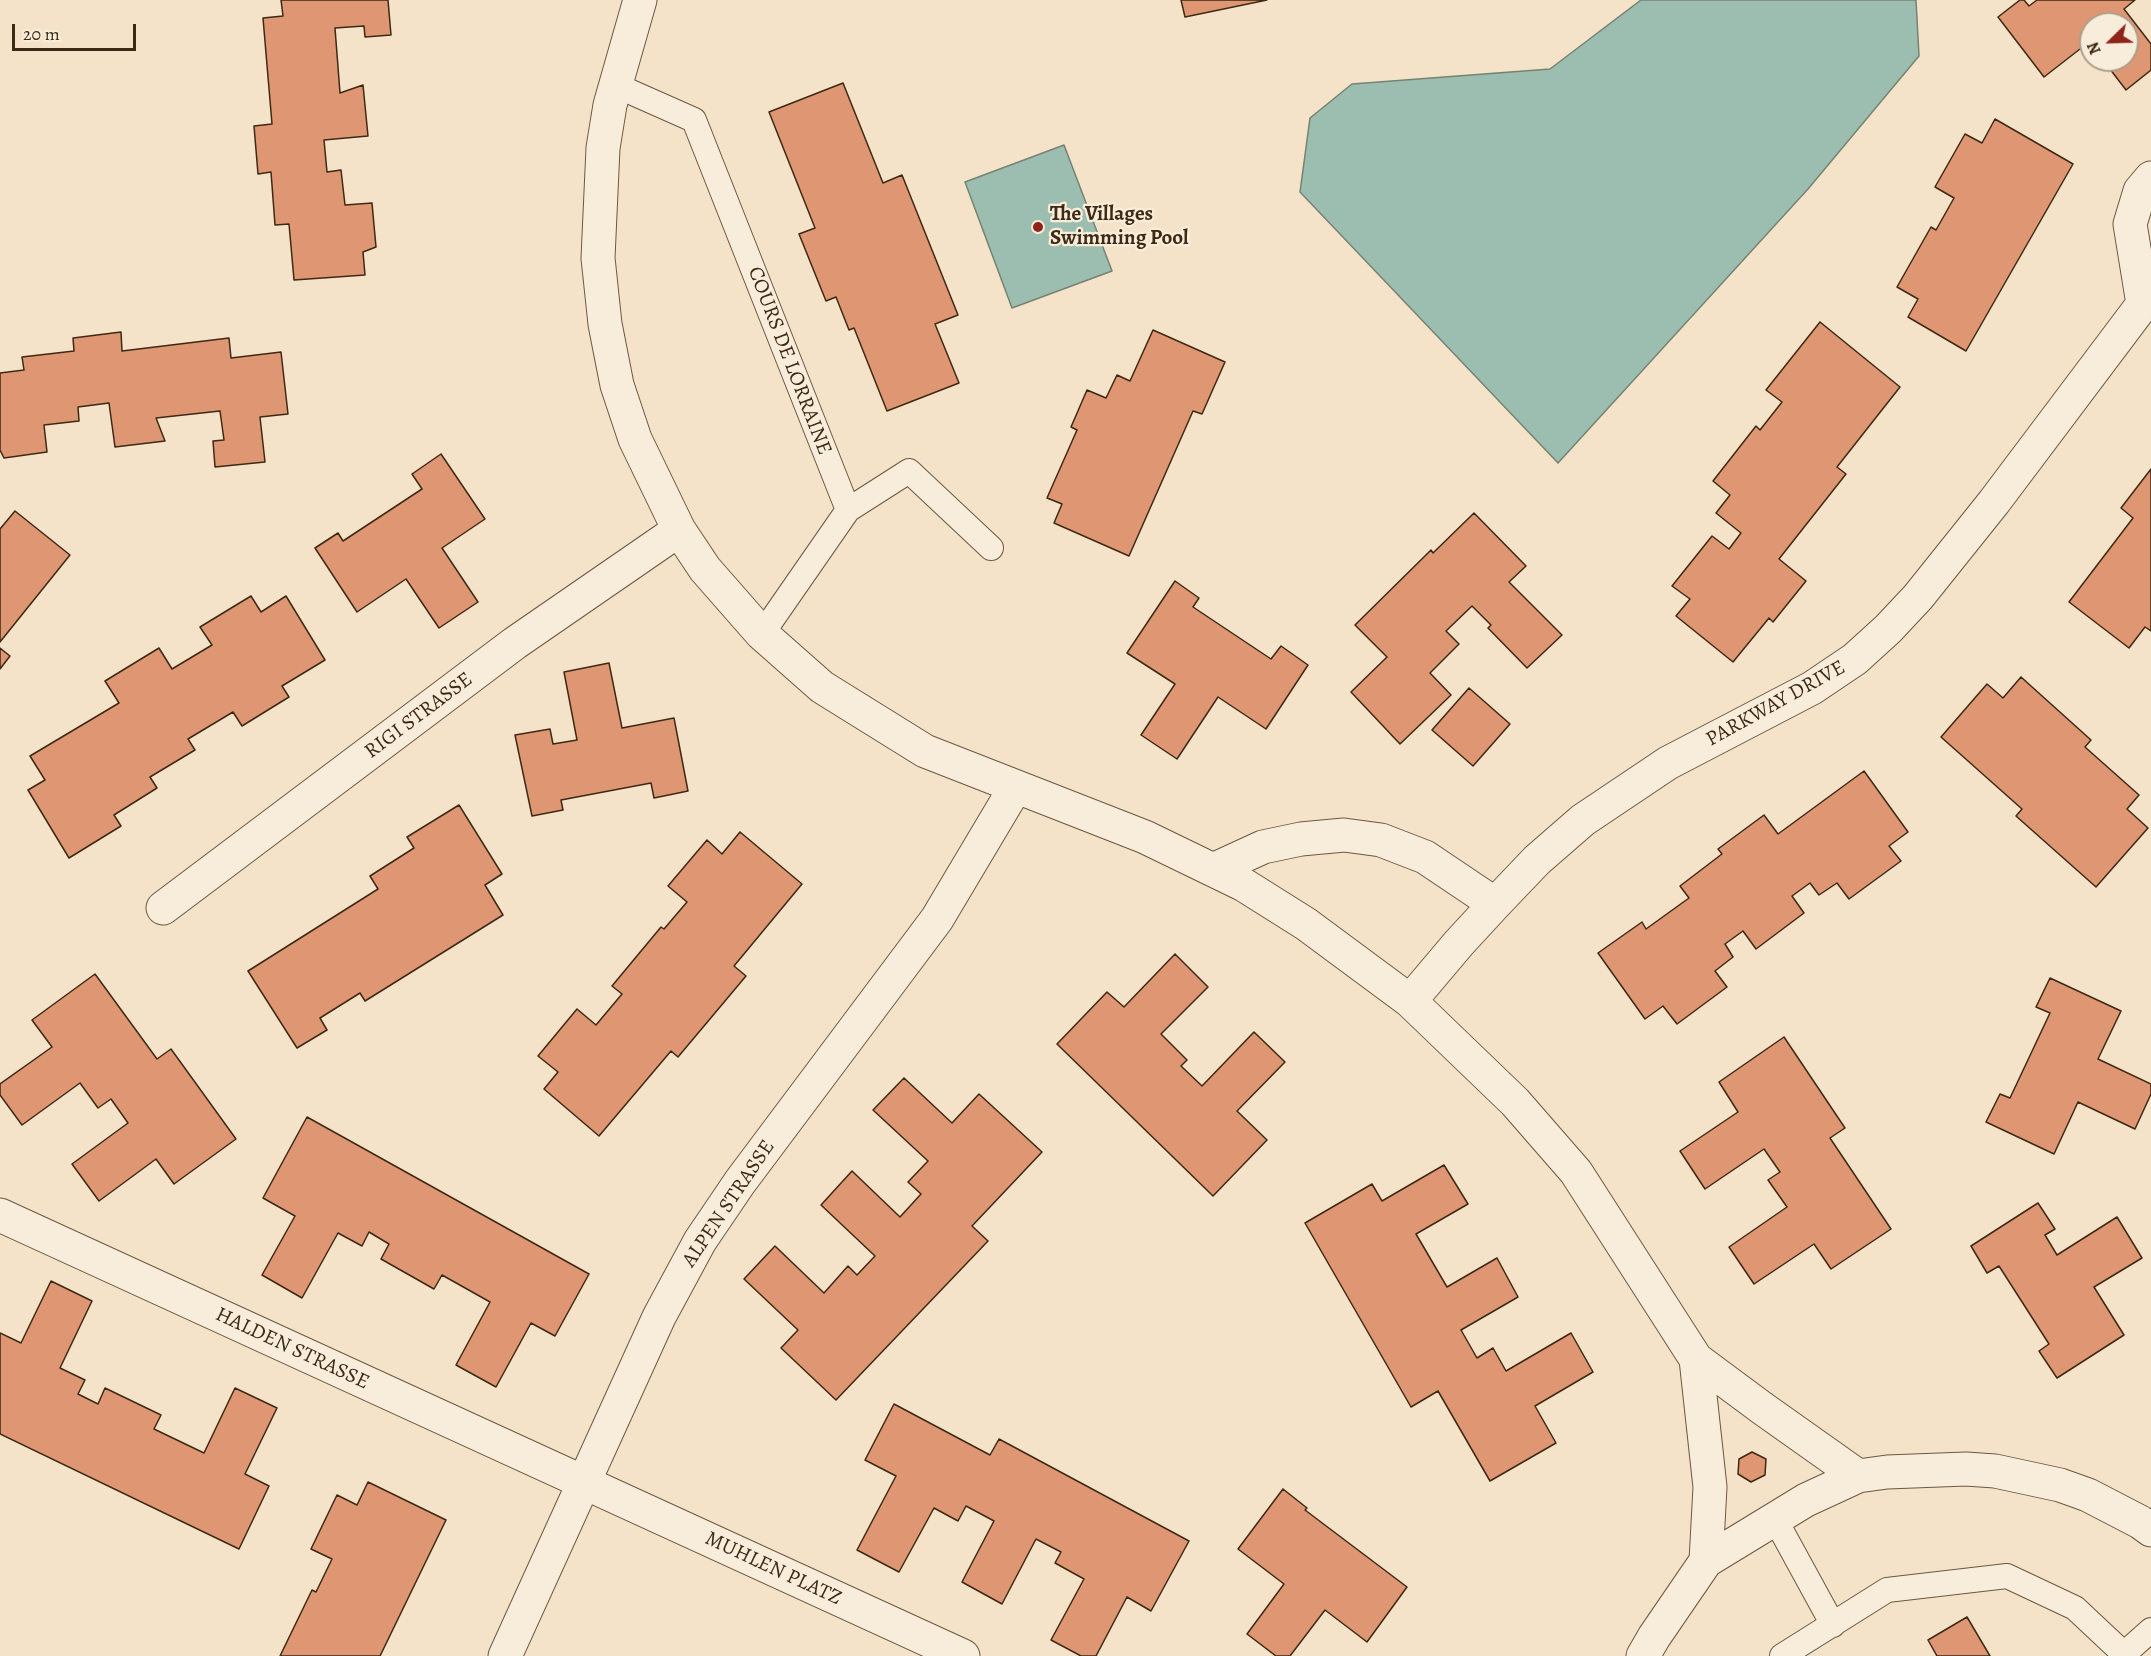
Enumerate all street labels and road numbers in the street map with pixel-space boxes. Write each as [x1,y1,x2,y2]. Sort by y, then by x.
street label: COURS DE LORRAINE [742,263,836,459]
street label: PARKWAY DRIVE [1702,655,1850,753]
street label: RIGI STRASSE [360,667,478,765]
street label: ALPEN STRASSE [677,1136,781,1272]
street label: HALDEN STRASSE [211,1302,373,1396]
street label: MUHLEN PLATZ [701,1526,845,1612]

